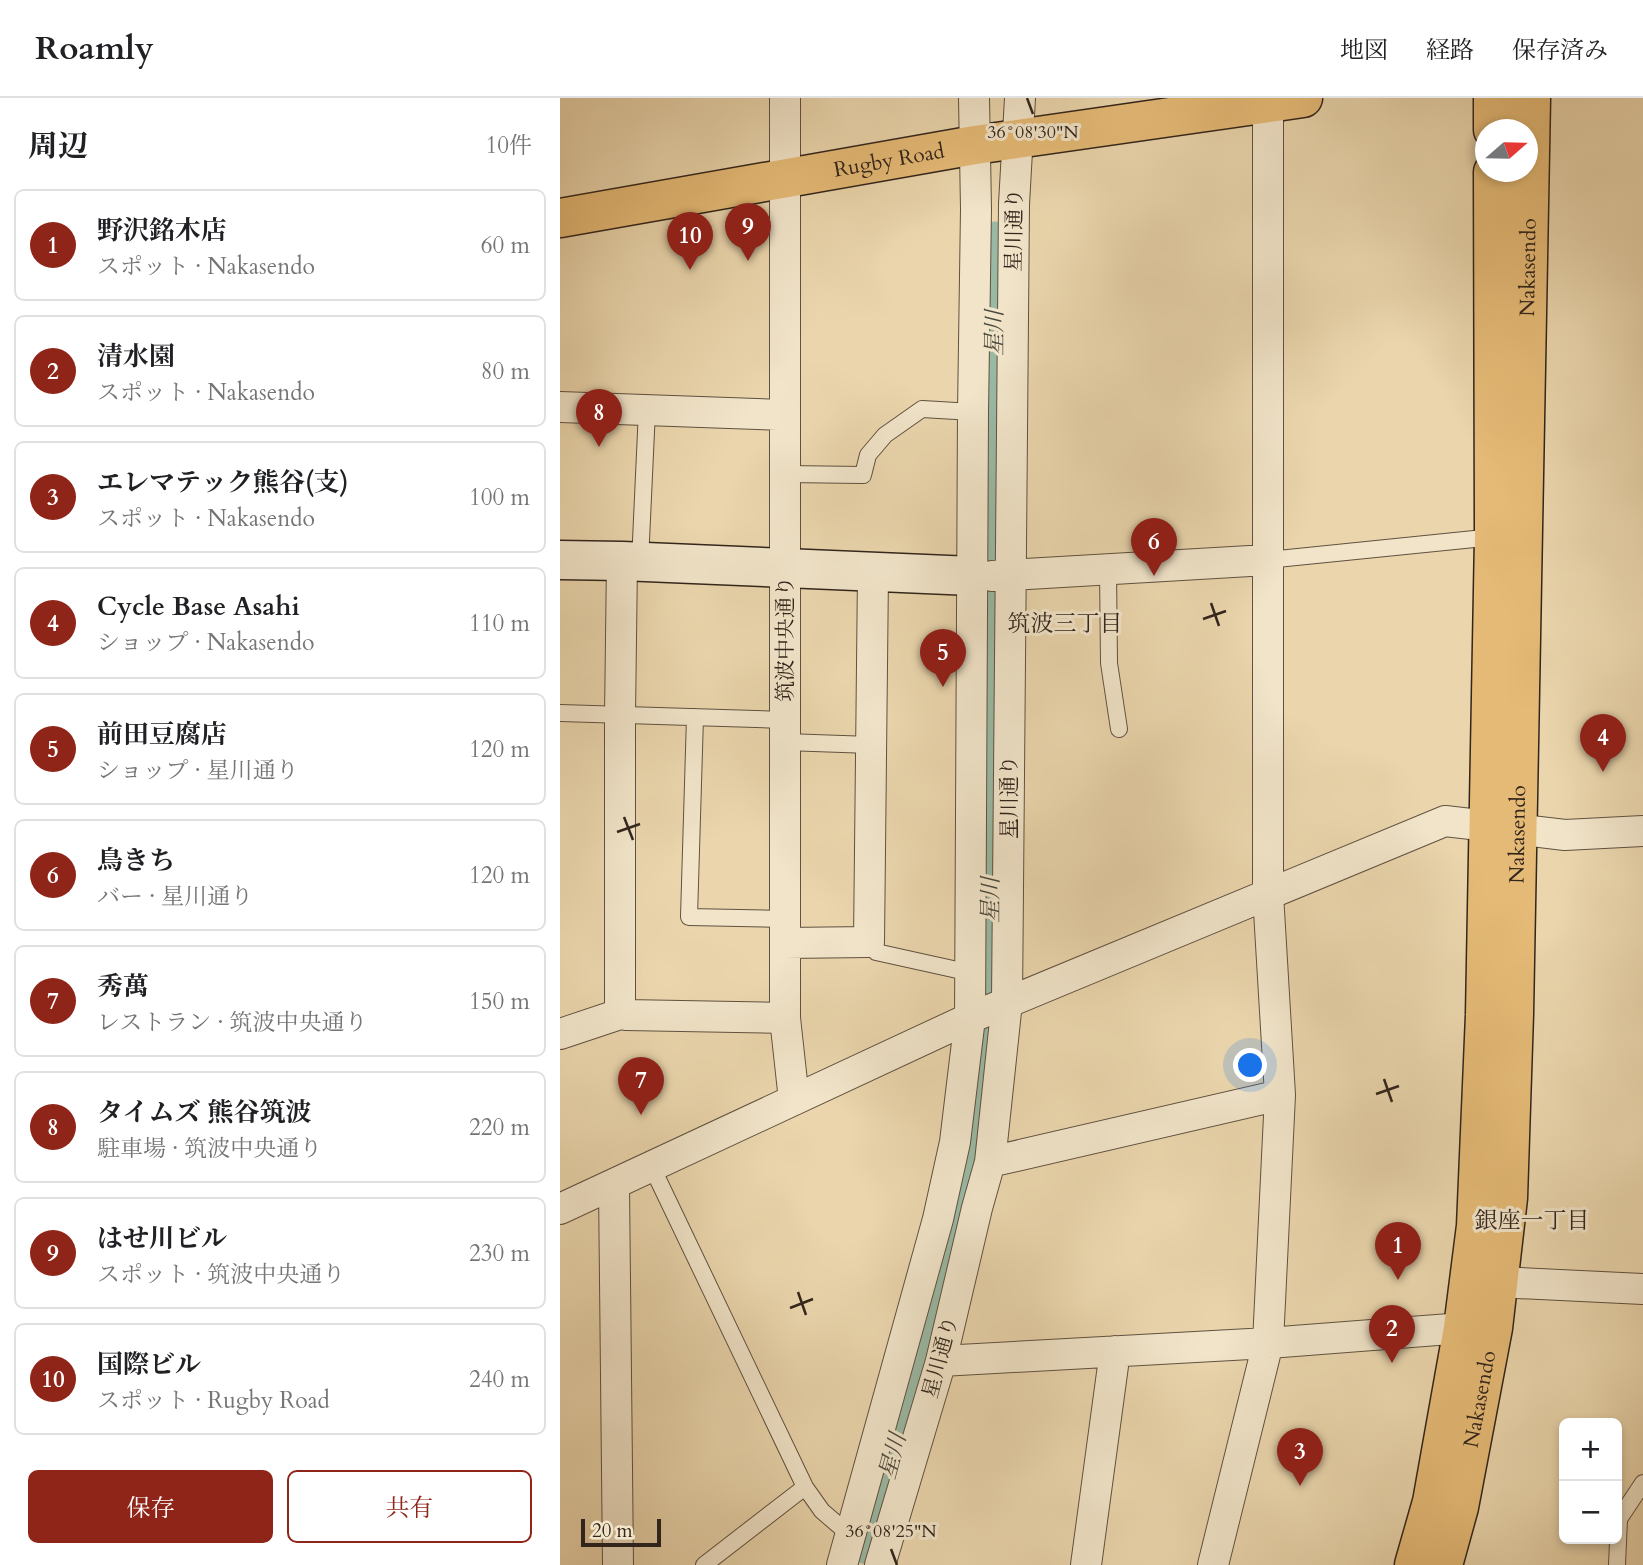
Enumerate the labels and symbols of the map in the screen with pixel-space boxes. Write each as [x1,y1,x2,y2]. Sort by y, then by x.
north arrow [1475,119,1538,182]
text: 36°08'30"N [987,120,1079,145]
street label: Rugby Road [831,137,947,185]
street label: 星川通り [999,188,1030,272]
pin: 9 [725,203,771,261]
pin: 10 [667,212,713,270]
street label: Nakasendo [1513,218,1544,317]
water label: 星川 [979,307,1010,356]
pin: 8 [576,389,622,447]
pin: 6 [1131,518,1177,576]
street label: 筑波中央通り [771,576,800,702]
district label: 筑波三丁目 [1008,608,1123,639]
pin: 5 [920,629,966,687]
pin: 4 [1580,714,1626,772]
street label: 星川通り [995,755,1024,839]
street label: Nakasendo [1502,785,1533,884]
water label: 星川 [975,874,1006,923]
your location [1233,1048,1267,1082]
pin: 7 [618,1057,664,1115]
district label: 銀座一丁目 [1475,1205,1590,1236]
pin: 1 [1375,1222,1421,1280]
pin: 2 [1369,1305,1415,1363]
street label: 星川通り [916,1313,965,1401]
street label: Nakasendo [1457,1348,1503,1450]
water label: 星川 [872,1427,914,1482]
pin: 3 [1277,1428,1323,1486]
scale bar [581,1516,662,1548]
text: 36°08'25"N [845,1519,937,1544]

